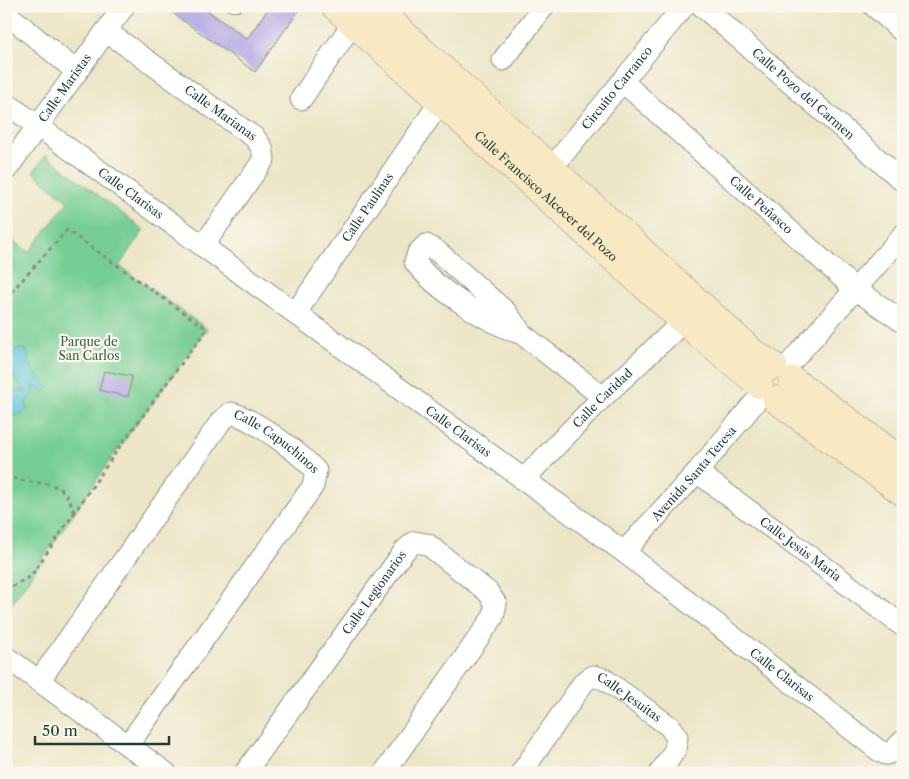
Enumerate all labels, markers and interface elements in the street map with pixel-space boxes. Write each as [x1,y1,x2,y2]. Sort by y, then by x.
street label: Circuito Carranco [578,43,655,132]
street label: Calle Pozo del Carmen [749,45,858,143]
street label: Calle Maristas [35,51,94,125]
street label: Calle Marianas [182,82,260,144]
street label: Calle Francisco Alcocer del Pozo [472,128,621,264]
street label: Calle Clarisas [95,164,167,222]
street label: Calle Paulinas [338,170,396,245]
street label: Calle Peñasco [727,173,796,237]
park label: Parque de San Carlos [59,334,119,363]
street label: Calle Caridad [569,365,636,431]
street label: Calle Clarisas [423,402,494,460]
street label: Calle Capuchinos [232,406,322,476]
street label: Avenida Santa Teresa [647,422,739,525]
street label: Calle Jesús María [757,514,845,585]
street label: Calle Legionarios [339,547,409,637]
street label: Calle Clarisas [747,645,817,704]
street label: Calle Jesuitas [596,670,665,725]
scale bar [35,714,169,746]
text: 50 m [42,721,78,740]

